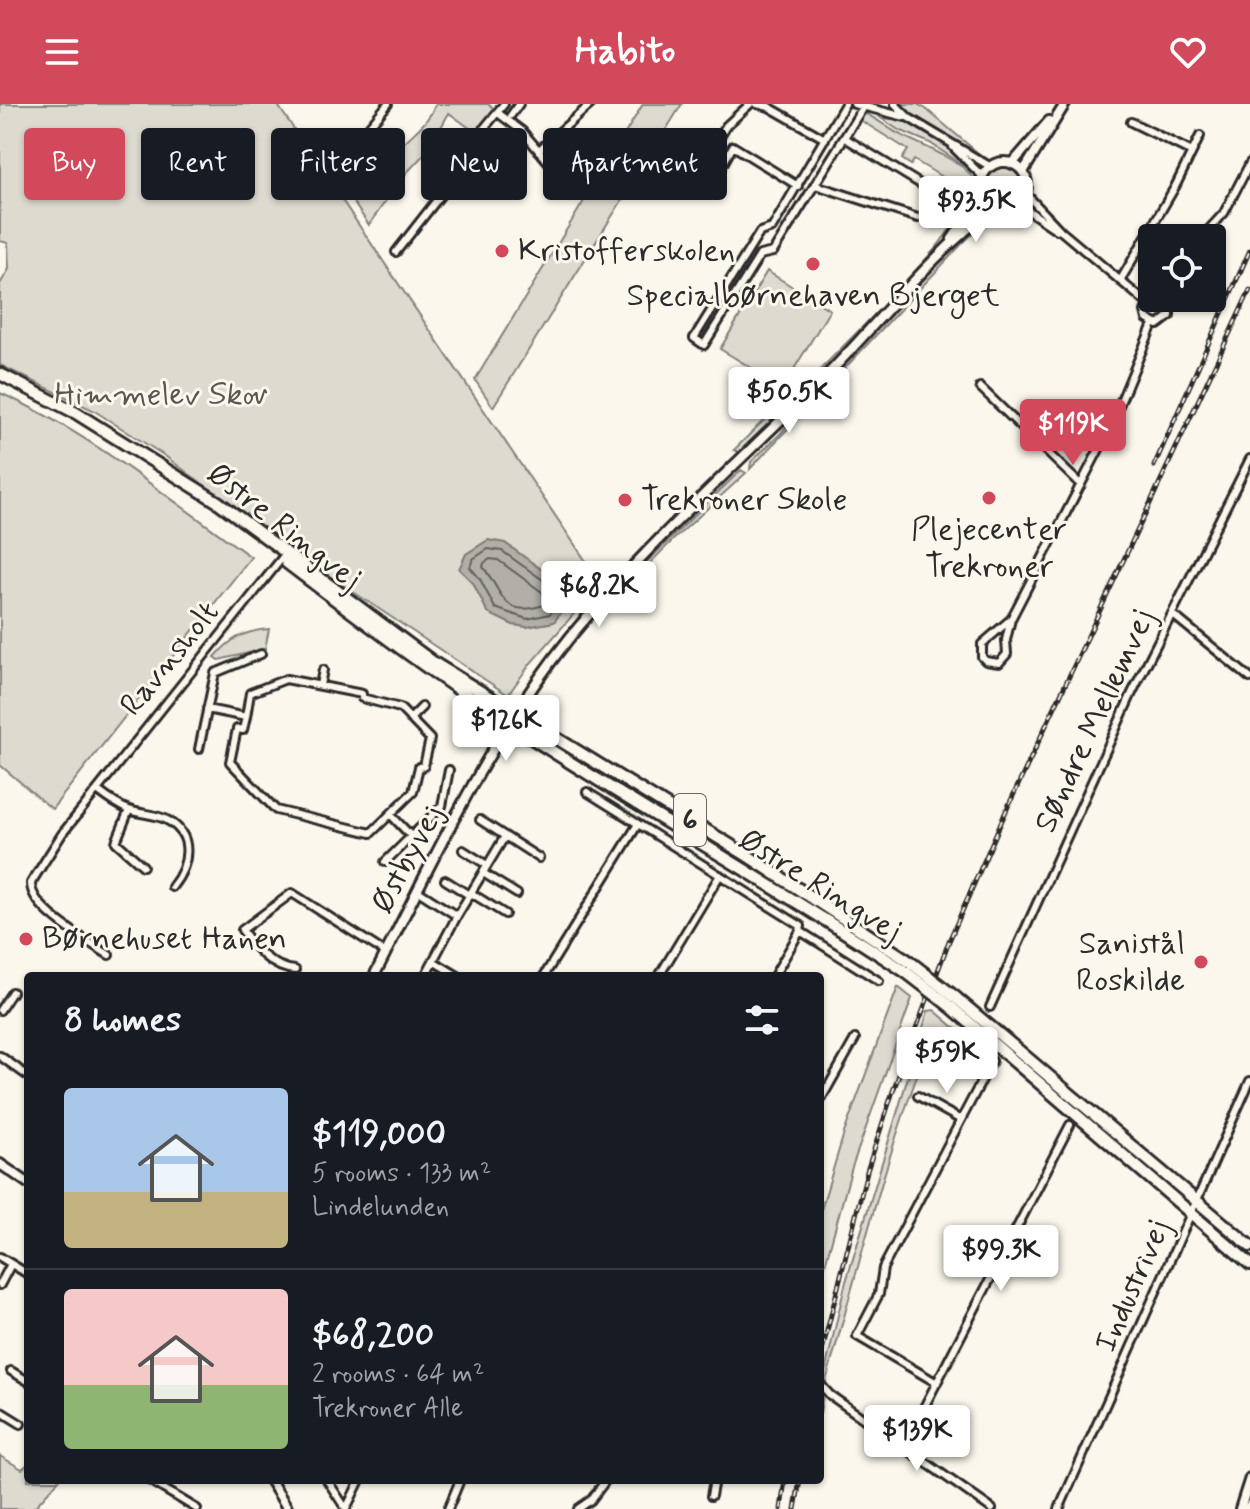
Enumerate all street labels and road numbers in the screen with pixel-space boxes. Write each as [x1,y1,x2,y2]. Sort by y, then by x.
street label: Østre Ringvej [198,454,370,600]
street label: Ravnsholt [111,593,229,725]
street label: Søndre Mellemvej [1025,603,1165,839]
road number: 6 [674,794,706,846]
street label: Østbyvej [362,797,454,921]
street label: Østre Ringvej [731,819,909,953]
street label: Industrivej [1085,1213,1181,1359]

